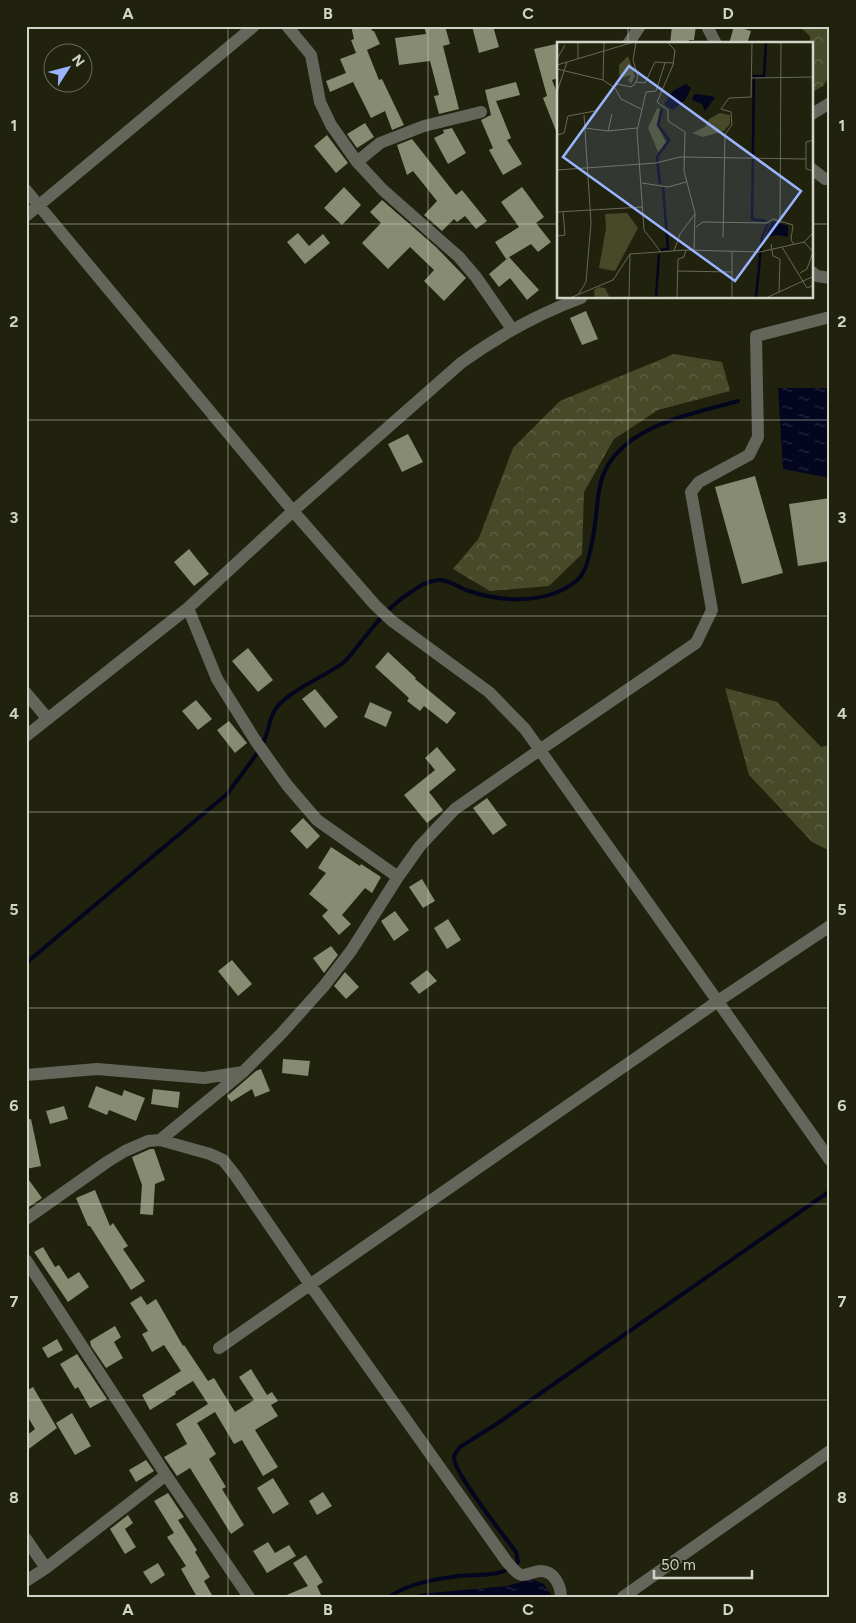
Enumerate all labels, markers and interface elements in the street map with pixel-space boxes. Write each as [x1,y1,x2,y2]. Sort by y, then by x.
text: A [122,4,134,23]
text: B [323,4,333,23]
text: C [522,4,534,23]
text: D [722,4,734,23]
north arrow [42,42,92,92]
inset map [557,42,814,299]
text: N [68,51,88,70]
text: 1 [11,116,17,135]
text: 1 [839,116,845,135]
text: 2 [9,312,19,331]
text: 2 [837,312,847,331]
text: 3 [10,508,19,527]
text: 3 [838,508,847,527]
text: 4 [9,704,19,723]
text: 4 [837,704,847,723]
text: 5 [9,900,19,919]
text: 5 [837,900,847,919]
text: 6 [9,1096,19,1115]
text: 6 [837,1096,847,1115]
text: 7 [10,1292,19,1311]
text: 7 [838,1292,847,1311]
text: 8 [9,1488,19,1507]
text: 8 [837,1488,847,1507]
scale bar [654,1548,751,1580]
text: 50 m [661,1556,696,1574]
text: A [122,1600,134,1619]
text: B [323,1600,333,1619]
text: C [522,1600,534,1619]
text: D [722,1600,734,1619]

